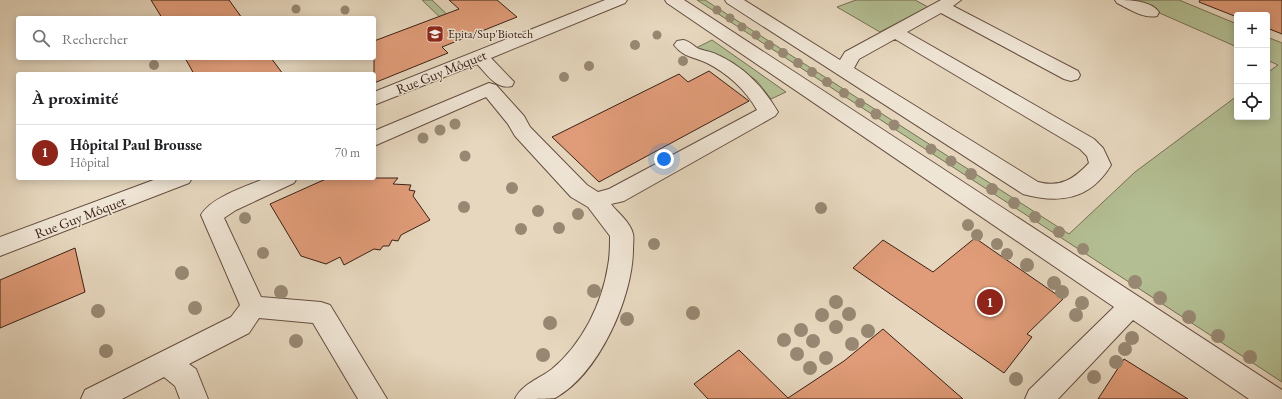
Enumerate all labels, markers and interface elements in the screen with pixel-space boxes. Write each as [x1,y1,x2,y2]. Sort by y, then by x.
map controls [1234,12,1270,120]
button: + [1234,12,1270,48]
search box [16,16,376,60]
school or university icon: Epita/Sup'Biotech [425,24,445,44]
place label: Epita/Sup'Biotech [448,26,533,42]
icon: search [30,27,52,49]
text: Rechercher [62,29,128,48]
street label: Rue Guy Môquet [393,45,489,98]
button: − [1234,48,1270,84]
button: locate [1234,84,1270,120]
text: À proximité [32,87,118,109]
text: Hôpital Paul Brousse [70,135,202,154]
text: 1 [42,144,48,161]
text: 70 m [335,144,360,161]
your location [654,149,674,169]
text: Hôpital [70,154,109,171]
street label: Rue Guy Môquet [32,191,129,243]
pin: 1 [977,287,1003,317]

